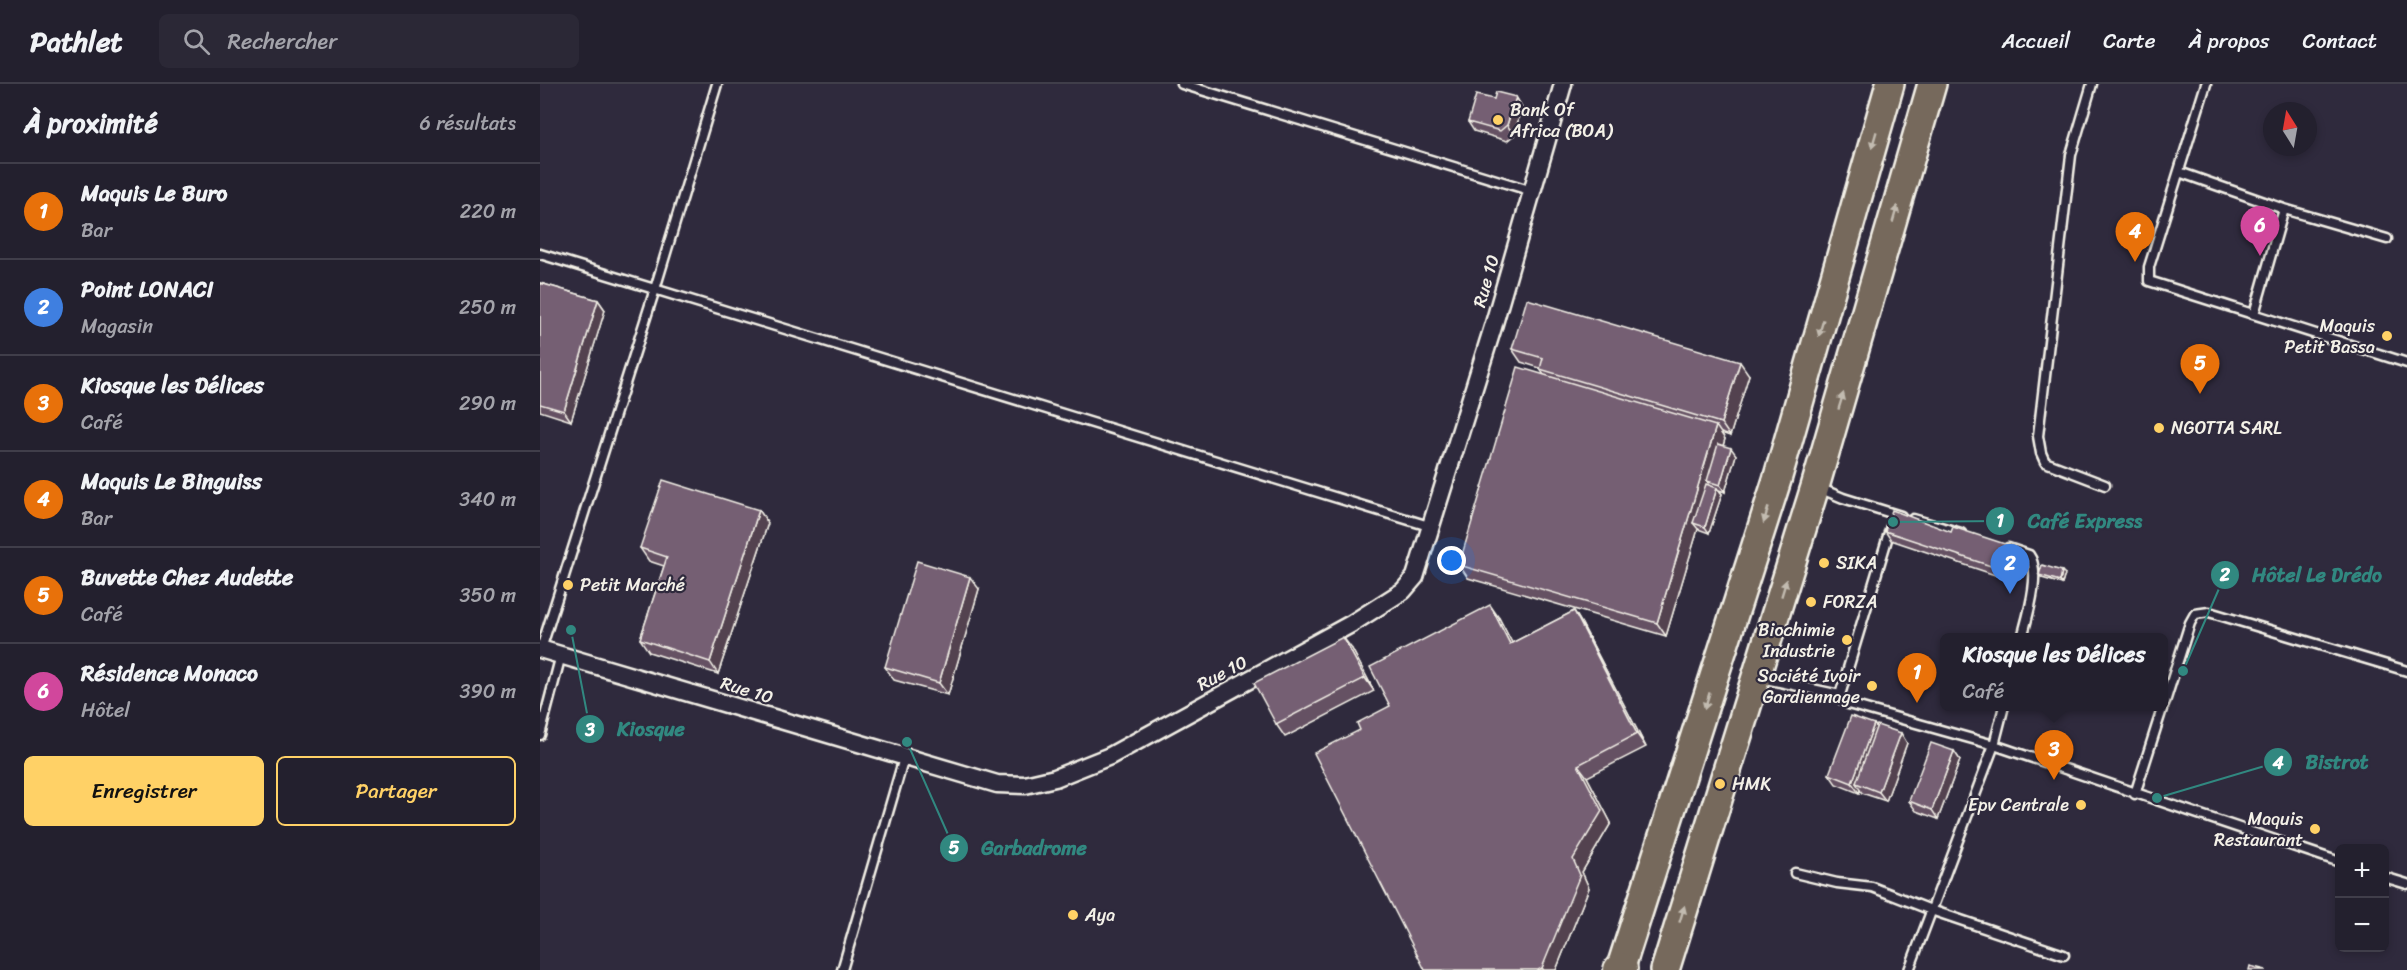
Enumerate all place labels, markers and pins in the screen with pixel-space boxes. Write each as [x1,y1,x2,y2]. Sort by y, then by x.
place label: Bank Of Africa (BOA) [1509,94,1614,147]
marker: Bank Of Africa (BOA) [1491,113,1505,127]
pin: 6 [2240,206,2280,256]
pin: 4 [2116,212,2154,262]
place label: Maquis Petit Bassa [2284,310,2376,363]
marker: Maquis Petit Bassa [2380,329,2394,343]
pin: 5 [2180,344,2220,394]
place label: NGOTTA SARL [2171,412,2282,444]
marker: NGOTTA SARL [2152,421,2166,435]
callout: Café Express [1985,502,2155,540]
pin: 2 [1990,544,2030,594]
place label: SIKA [1836,547,1877,579]
marker: SIKA [1817,556,1831,570]
callout: Hôtel Le Drédo [2210,556,2394,594]
place label: Petit Marché [580,569,685,601]
marker: Petit Marché [561,578,575,592]
place label: FORZA [1823,586,1878,618]
marker: FORZA [1804,595,1818,609]
place label: Biochimie Industrie [1758,614,1835,667]
marker: Biochimie Industrie [1840,633,1854,647]
pin: 1 [1898,654,1936,703]
place label: Société Ivoir Gardiennage [1758,660,1862,713]
marker: Société Ivoir Gardiennage [1865,679,1879,693]
callout: Kiosque [575,710,697,748]
pin: 3 [2034,730,2074,780]
callout: Bistrot [2263,743,2381,781]
place label: HMK [1732,768,1771,800]
marker: HMK [1713,777,1727,791]
place label: Epv Centrale [1968,789,2069,821]
marker: Epv Centrale [2074,798,2088,812]
place label: Maquis Restaurant [2214,803,2304,856]
marker: Maquis Restaurant [2308,822,2322,836]
callout: Garbadrome [939,829,1099,867]
place label: Aya [1084,899,1115,931]
marker: Aya [1066,908,1080,922]

